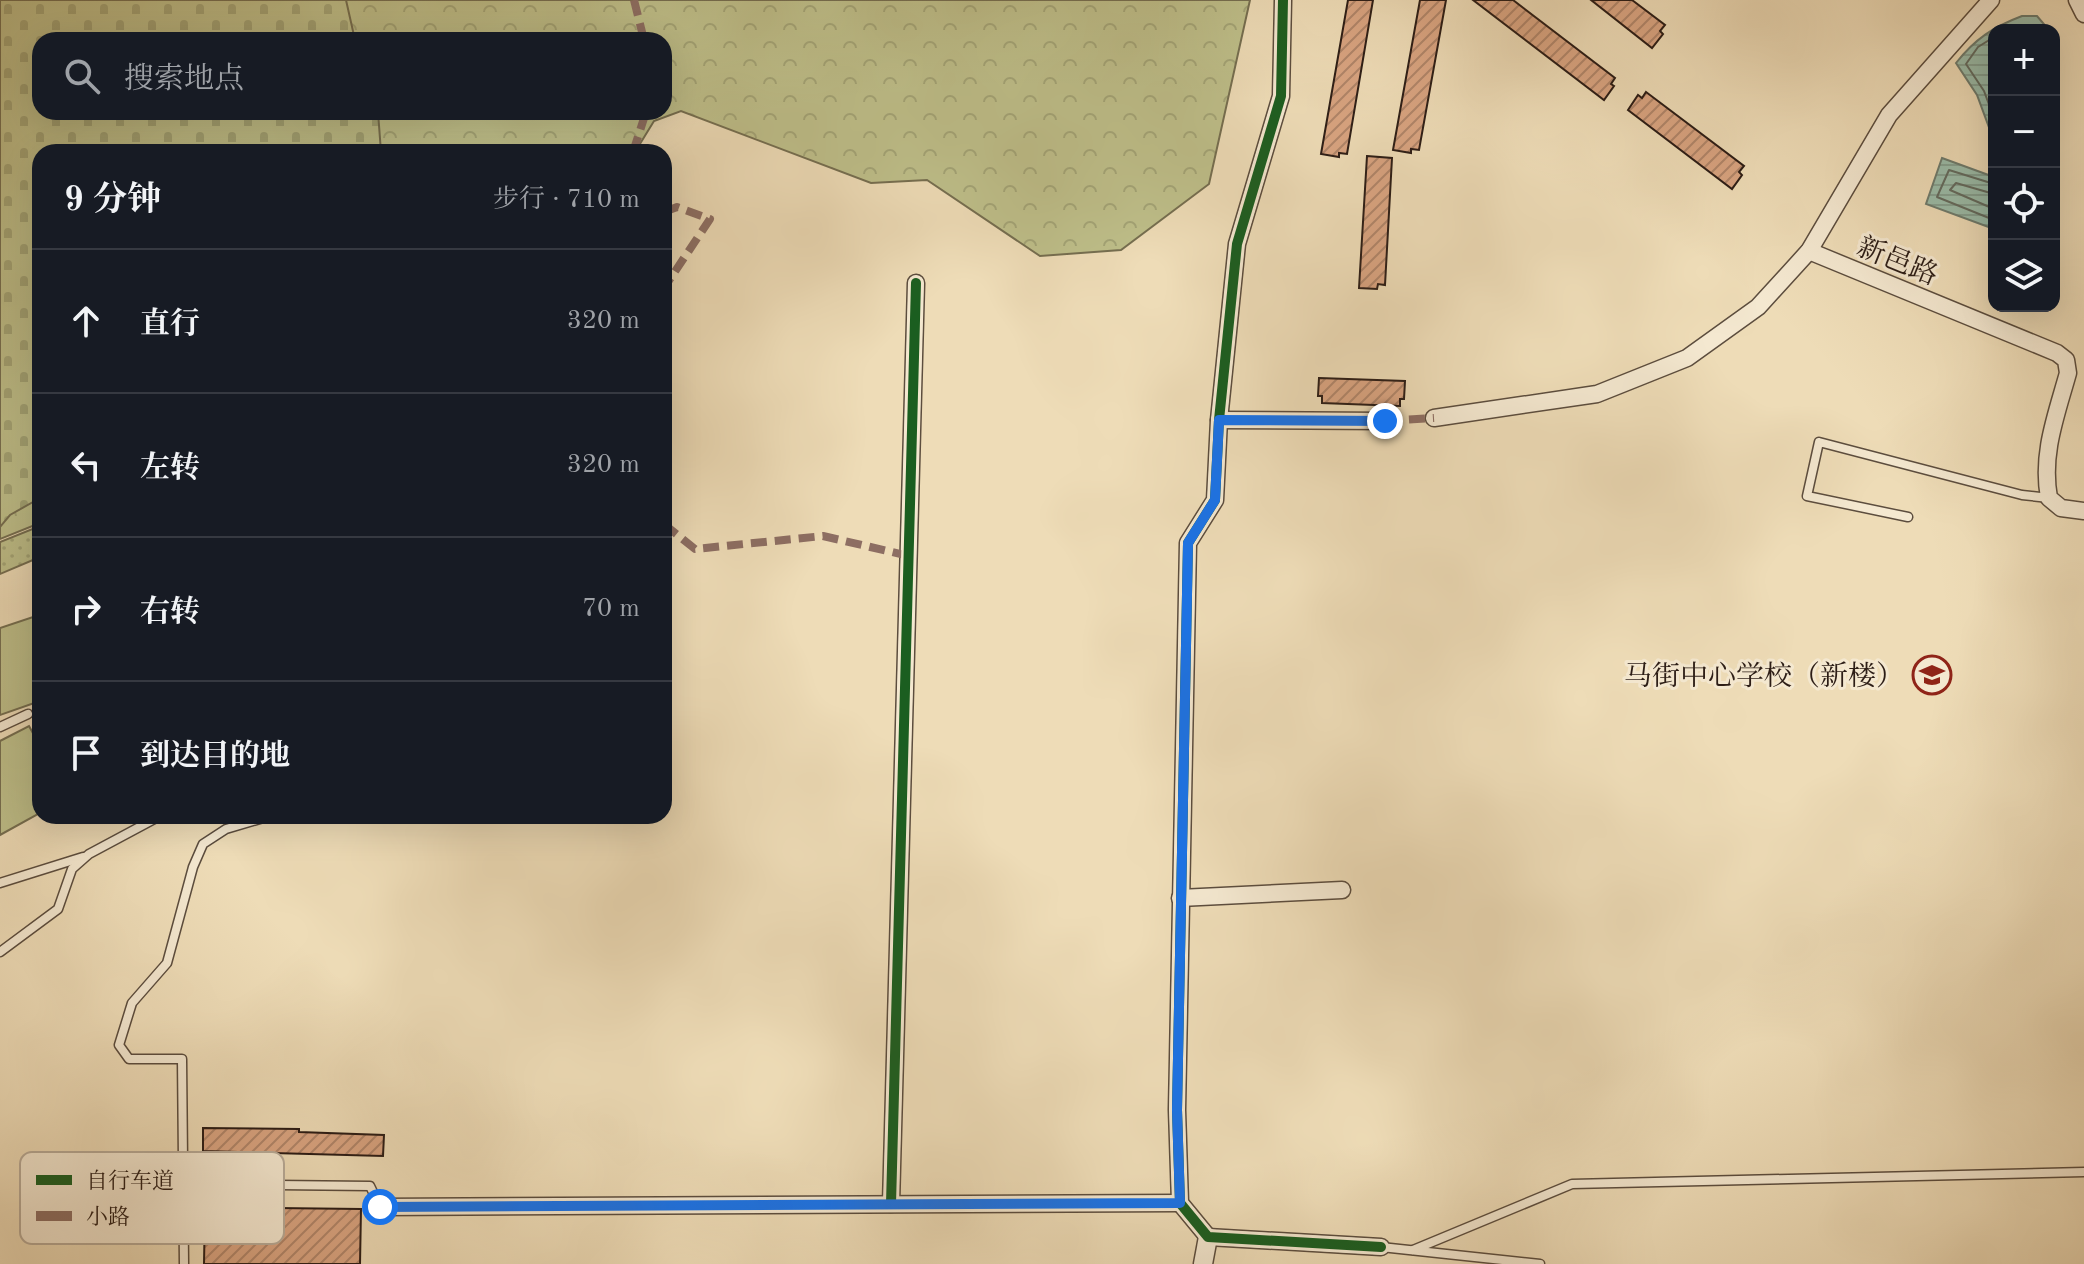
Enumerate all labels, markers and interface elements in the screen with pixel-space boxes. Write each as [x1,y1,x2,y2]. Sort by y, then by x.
map controls [1988,24,2060,312]
button: + [1988,24,2060,96]
search box [32,32,672,120]
icon: search [60,54,104,98]
text: 搜索地点 [124,65,244,95]
button: − [1988,96,2060,168]
button: locate [1988,168,2060,240]
text: 9 分钟 [64,184,161,218]
text: 步行 · 710 m [493,187,640,213]
street label: 新邑路 [1853,231,1942,291]
button: layers [1988,240,2060,312]
icon: ahead [64,299,108,343]
text: 320 m [567,308,640,334]
text: 直行 [140,310,200,340]
route end [1367,403,1403,439]
icon: left [64,443,108,487]
text: 320 m [567,452,640,478]
text: 左转 [140,454,200,484]
icon: right [64,587,108,631]
text: 70 m [582,596,640,622]
text: 右转 [140,598,200,628]
school or university icon: 马街中心学校（新楼） [1911,654,1953,696]
place label: 马街中心学校（新楼） [1624,661,1904,692]
icon: arrive [64,731,108,775]
text: 到达目的地 [140,742,290,772]
legend [20,1152,284,1244]
text: 自行车道 [86,1169,174,1193]
route start [362,1189,398,1225]
text: 小路 [86,1205,130,1229]

